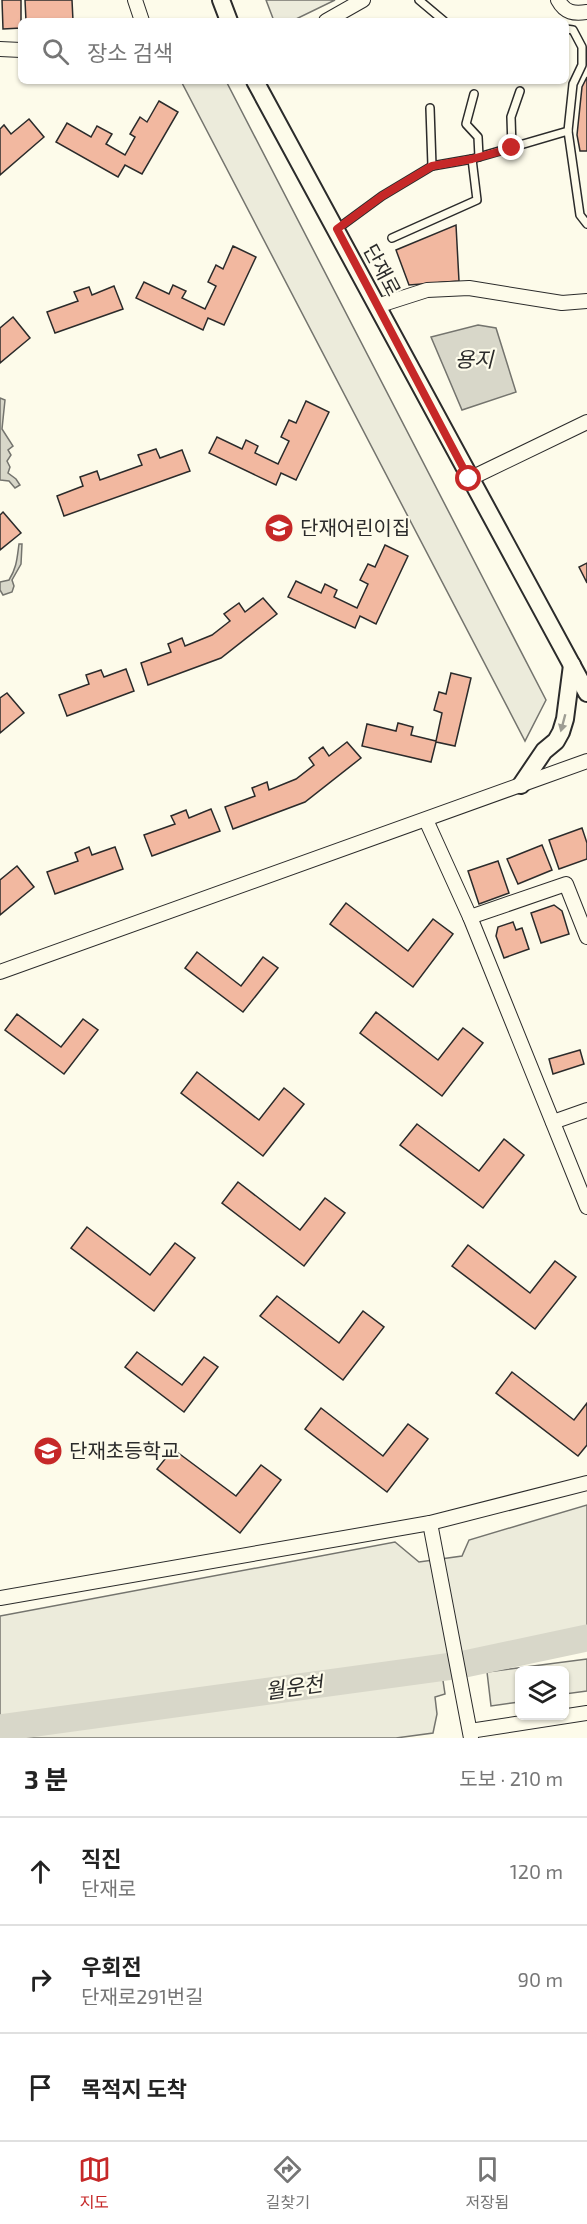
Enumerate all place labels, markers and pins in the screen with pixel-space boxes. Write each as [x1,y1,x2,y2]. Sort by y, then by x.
school or university icon: 단재어린이집 [263,512,295,544]
place label: 단재어린이집 [300,515,410,539]
school or university icon: 단재초등학교 [32,1435,64,1467]
place label: 단재초등학교 [69,1438,179,1462]

